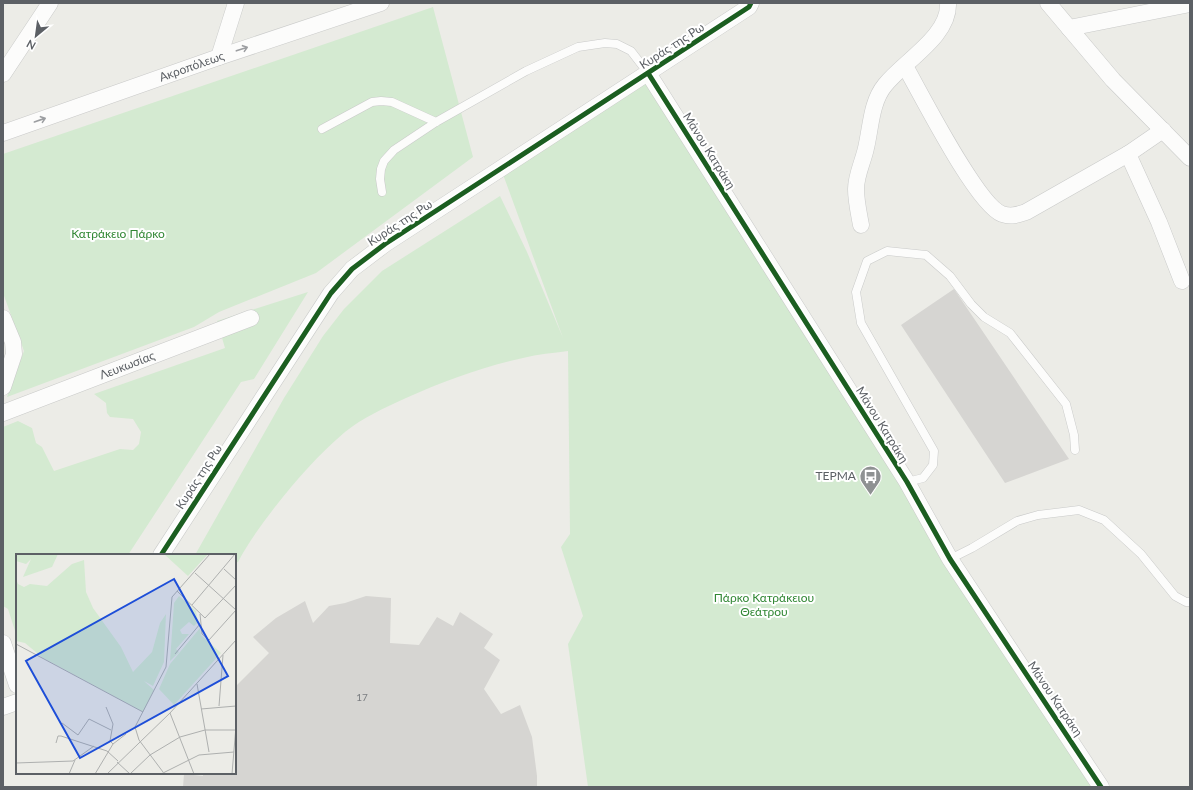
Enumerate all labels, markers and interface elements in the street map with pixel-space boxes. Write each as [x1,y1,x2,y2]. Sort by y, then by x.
north arrow [16,16,56,56]
street label: Κυράς της Ρω [637,19,707,72]
text: N [24,37,38,53]
one-way arrow [235,45,248,52]
street label: Ακροπόλεως [157,48,226,85]
street label: Μάνου Κατράκη [680,110,739,192]
one-way arrow [33,115,45,123]
street label: Κυράς της Ρω [365,196,435,249]
park label: Κατράκειο Πάρκο [71,226,165,241]
street label: Λευκωσίας [97,347,157,382]
street label: Μάνου Κατράκη [853,384,912,466]
street label: Κυράς της Ρω [172,442,225,512]
bus stop icon: ΤΕΡΜΑ [858,463,884,496]
place label: ΤΕΡΜΑ [816,468,857,483]
inset map [16,554,236,774]
park label: Πάρκο Κατράκειου Θεάτρου [714,590,814,619]
street label: Μάνου Κατράκη [1025,658,1086,739]
house number: 17 [356,691,368,703]

